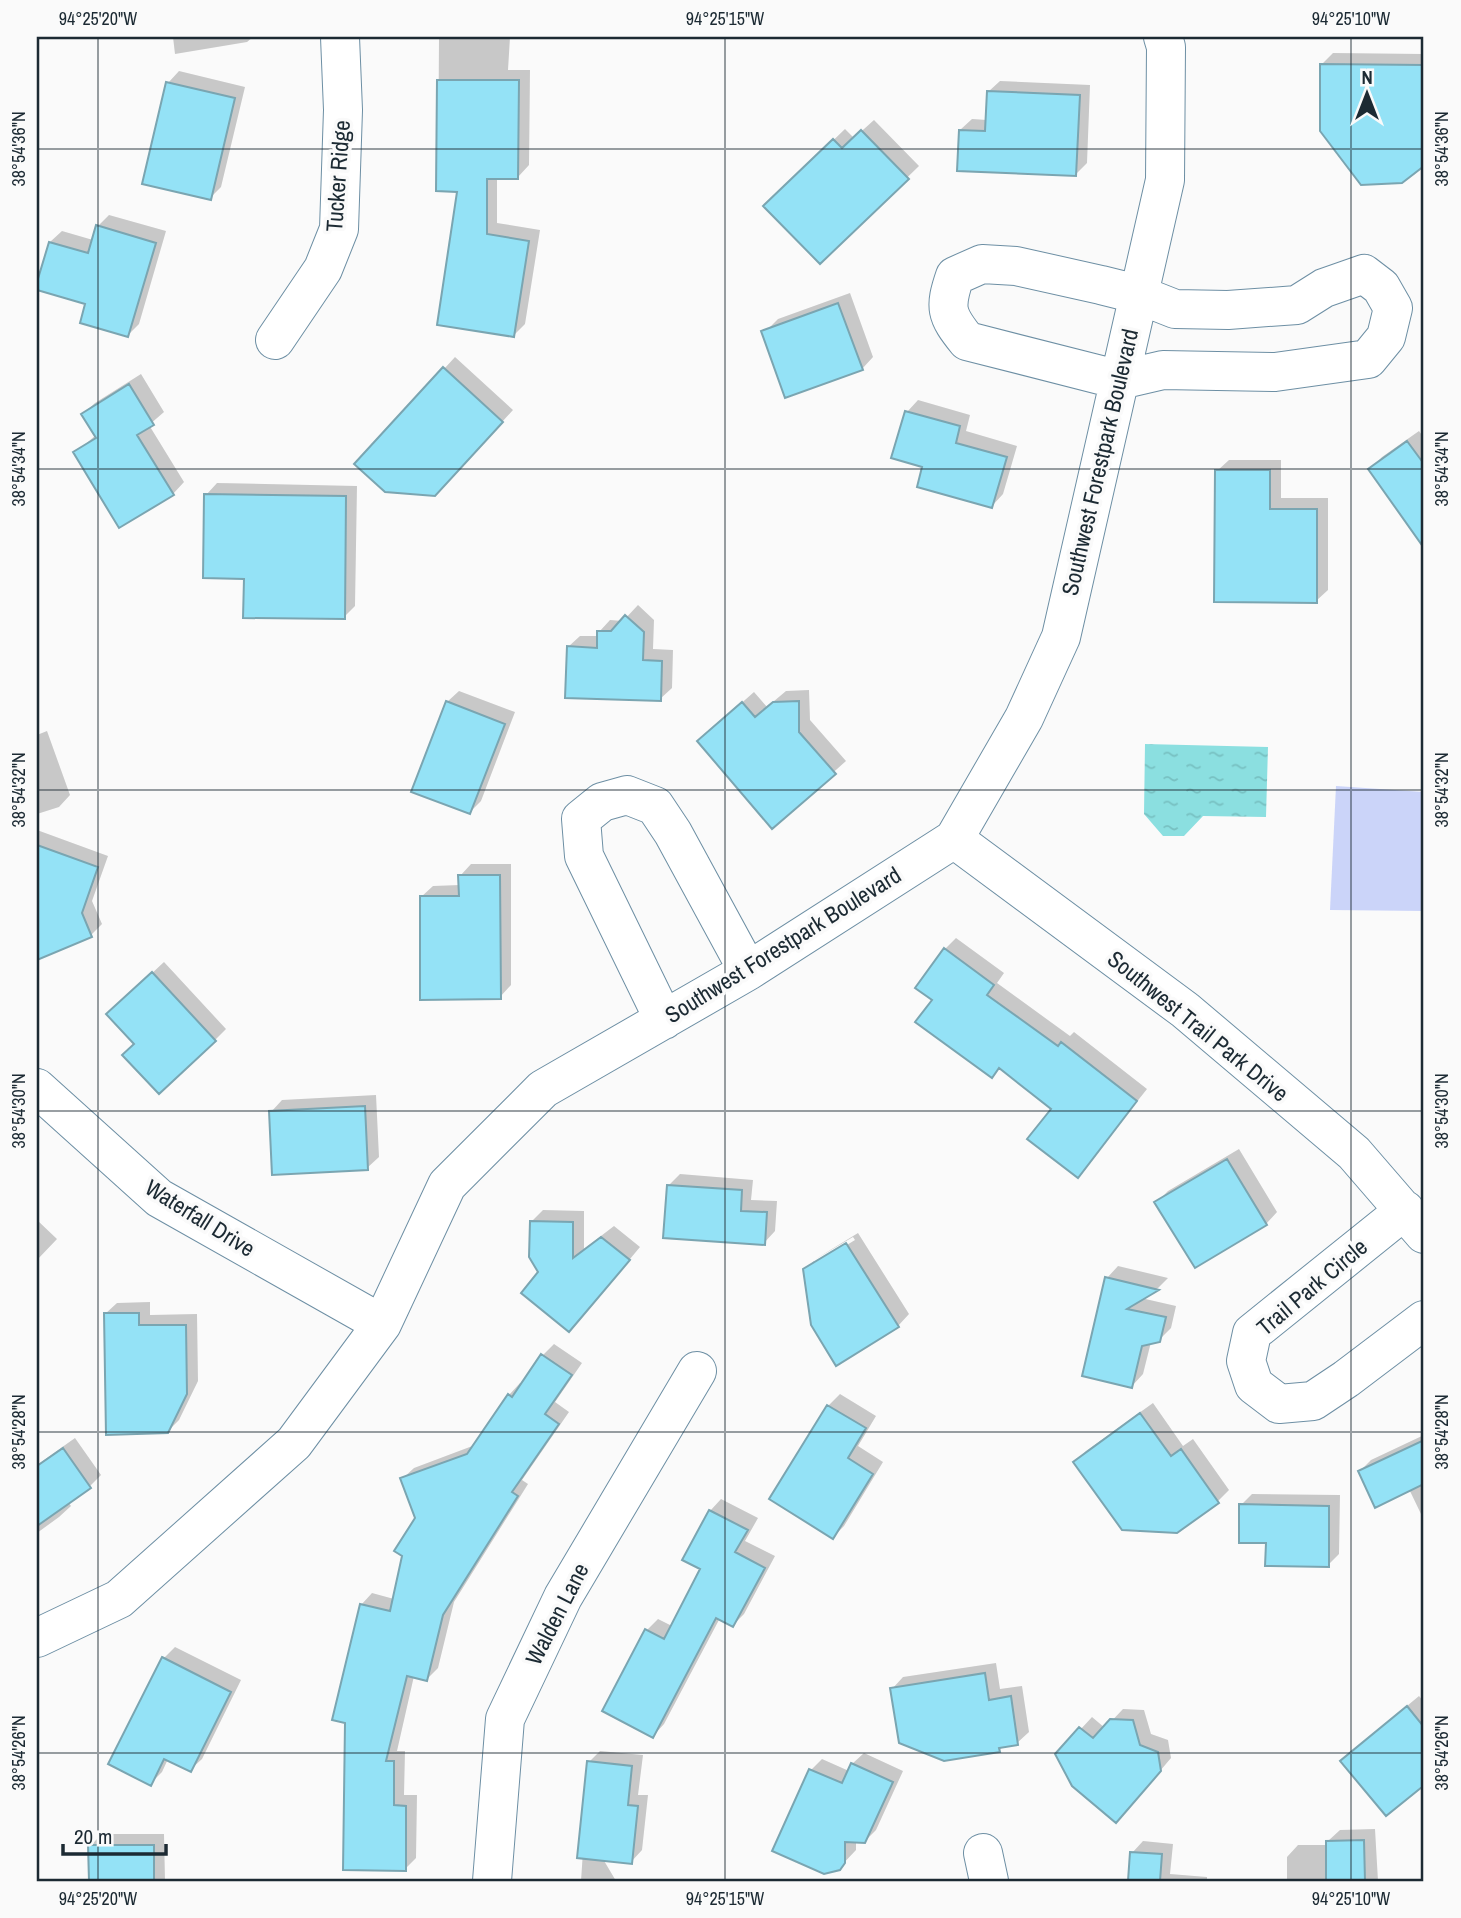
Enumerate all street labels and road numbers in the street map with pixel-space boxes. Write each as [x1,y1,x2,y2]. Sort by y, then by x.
street label: Tucker Ridge [318,119,357,233]
street label: Southwest Forestpark Boulevard [1054,326,1145,598]
street label: Southwest Forestpark Boulevard [659,859,907,1030]
street label: Southwest Trail Park Drive [1101,943,1295,1108]
street label: Waterfall Drive [139,1172,261,1264]
street label: Trail Park Circle [1250,1231,1374,1342]
street label: Walden Lane [518,1558,595,1670]

